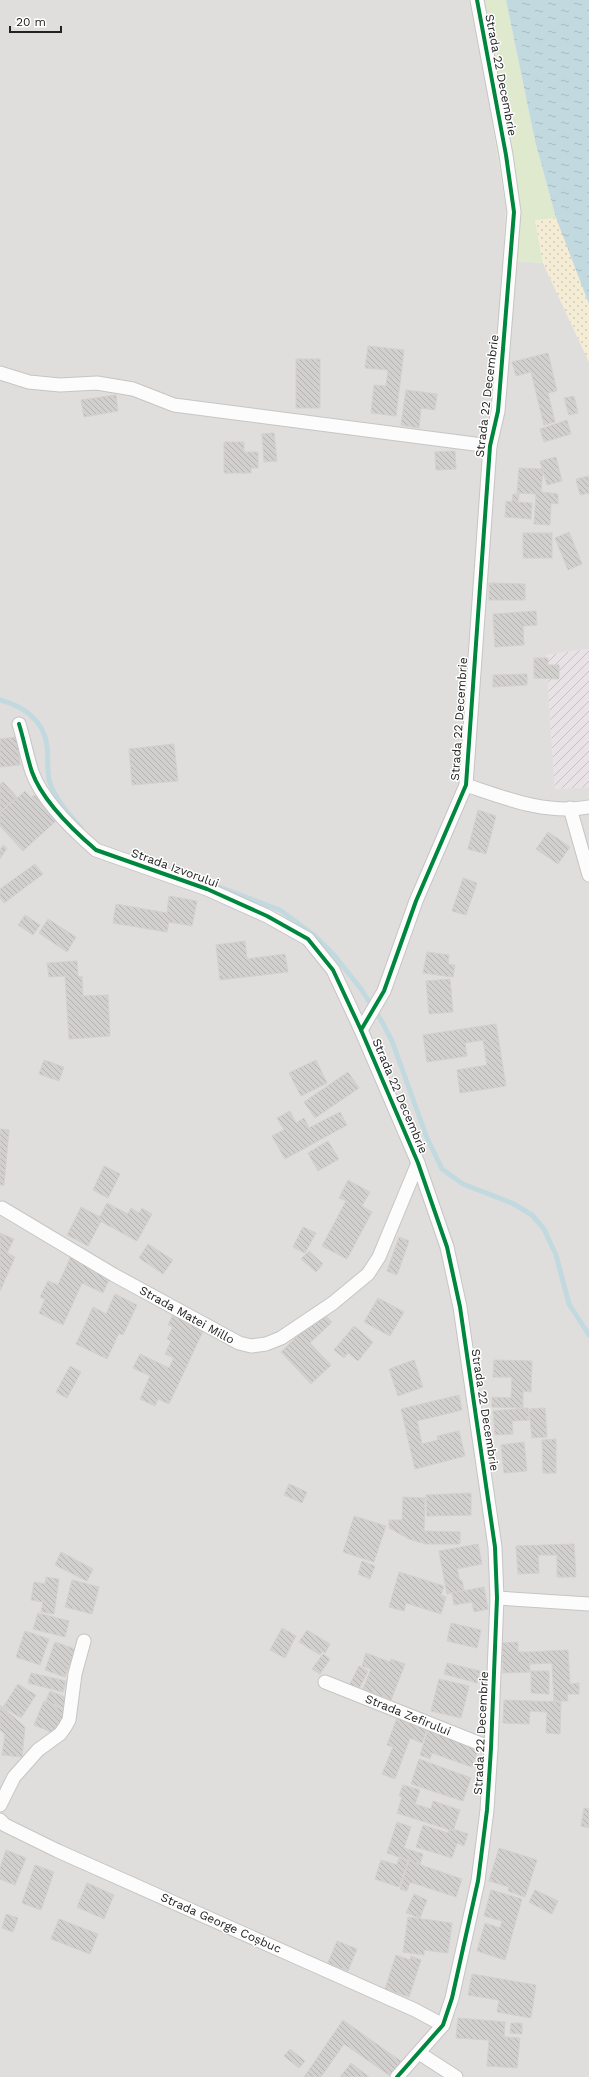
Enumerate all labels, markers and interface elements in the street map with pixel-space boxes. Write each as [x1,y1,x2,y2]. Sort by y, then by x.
scale bar [10,8,61,34]
street label: Strada 22 Decembrie [482,13,520,137]
text: 20 m [16,15,46,29]
street label: Strada 22 Decembrie [473,334,501,458]
street label: Strada 22 Decembrie [448,657,470,781]
street label: Strada Izvorului [129,846,221,890]
street label: Strada 22 Decembrie [369,1036,431,1156]
street label: Strada Matei Millo [137,1283,237,1347]
street label: Strada 22 Decembrie [468,1348,502,1472]
street label: Strada 22 Decembrie [471,1671,491,1795]
street label: Strada Zefirului [363,1691,453,1739]
street label: Strada George Coșbuc [159,1890,284,1956]

